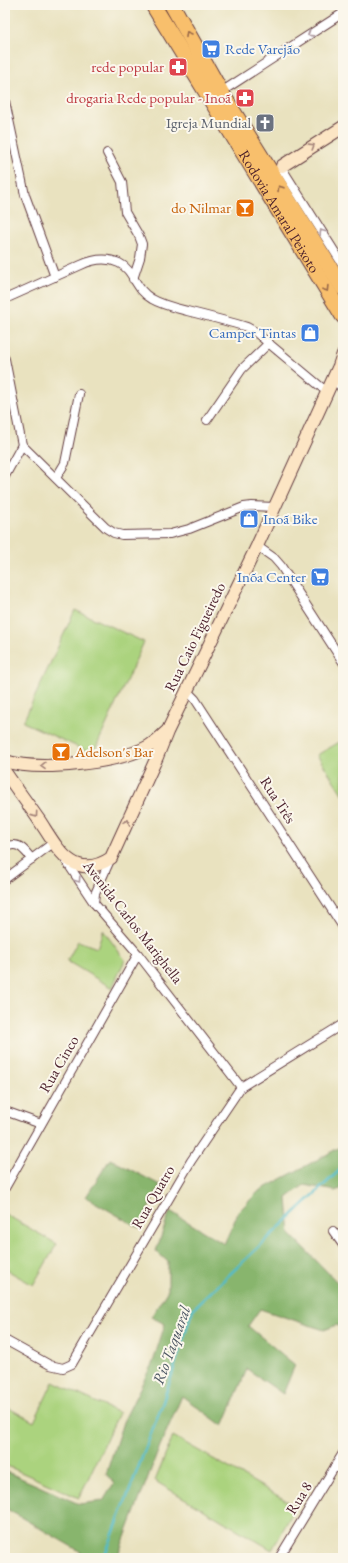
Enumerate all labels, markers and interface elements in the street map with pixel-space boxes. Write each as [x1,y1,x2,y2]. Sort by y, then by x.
one-way arrow [307,29,314,37]
one-way arrow [186,30,193,38]
supermarket icon: Rede Varejão [200,38,222,60]
place label: Rede Varejão [225,39,300,58]
pharmacy icon: rede popular [167,56,189,78]
place label: rede popular [91,57,164,76]
pharmacy icon: drogaria Rede popular - Inoã [234,87,256,109]
place label: drogaria Rede popular - Inoã [66,88,231,107]
church icon: Igreja Mundial [254,112,276,134]
place label: Igreja Mundial [166,113,251,132]
one-way arrow [308,144,315,151]
street label: Rodovia Amaral Peixoto [235,146,324,276]
one-way arrow [278,185,285,192]
bar icon: do Nilmar [234,197,256,219]
place label: do Nilmar [171,198,231,217]
one-way arrow [320,229,327,236]
one-way arrow [322,285,329,292]
shop icon: Camper Tintas [299,322,321,344]
place label: Camper Tintas [209,323,296,342]
shop icon: Inoã Bike [238,508,260,530]
place label: Inoã Bike [263,509,318,528]
supermarket icon: Inõa Center [309,566,331,588]
place label: Inõa Center [237,567,306,586]
street label: Rua Caio Figueiredo [160,579,229,695]
bar icon: Adelson's Bar [50,741,72,763]
place label: Adelson's Bar [74,742,153,761]
one-way arrow [40,762,46,770]
street label: Rua Três [256,773,301,827]
one-way arrow [30,811,38,818]
one-way arrow [123,819,131,826]
street label: Avenida Carlos Marighella [79,855,187,987]
one-way arrow [73,875,80,882]
street label: Rua Cinco [35,1032,83,1096]
street label: Rua Quatro [127,1162,178,1232]
water label: Rio Taquaral [148,1303,196,1388]
street label: Rua 8 [281,1478,316,1518]

